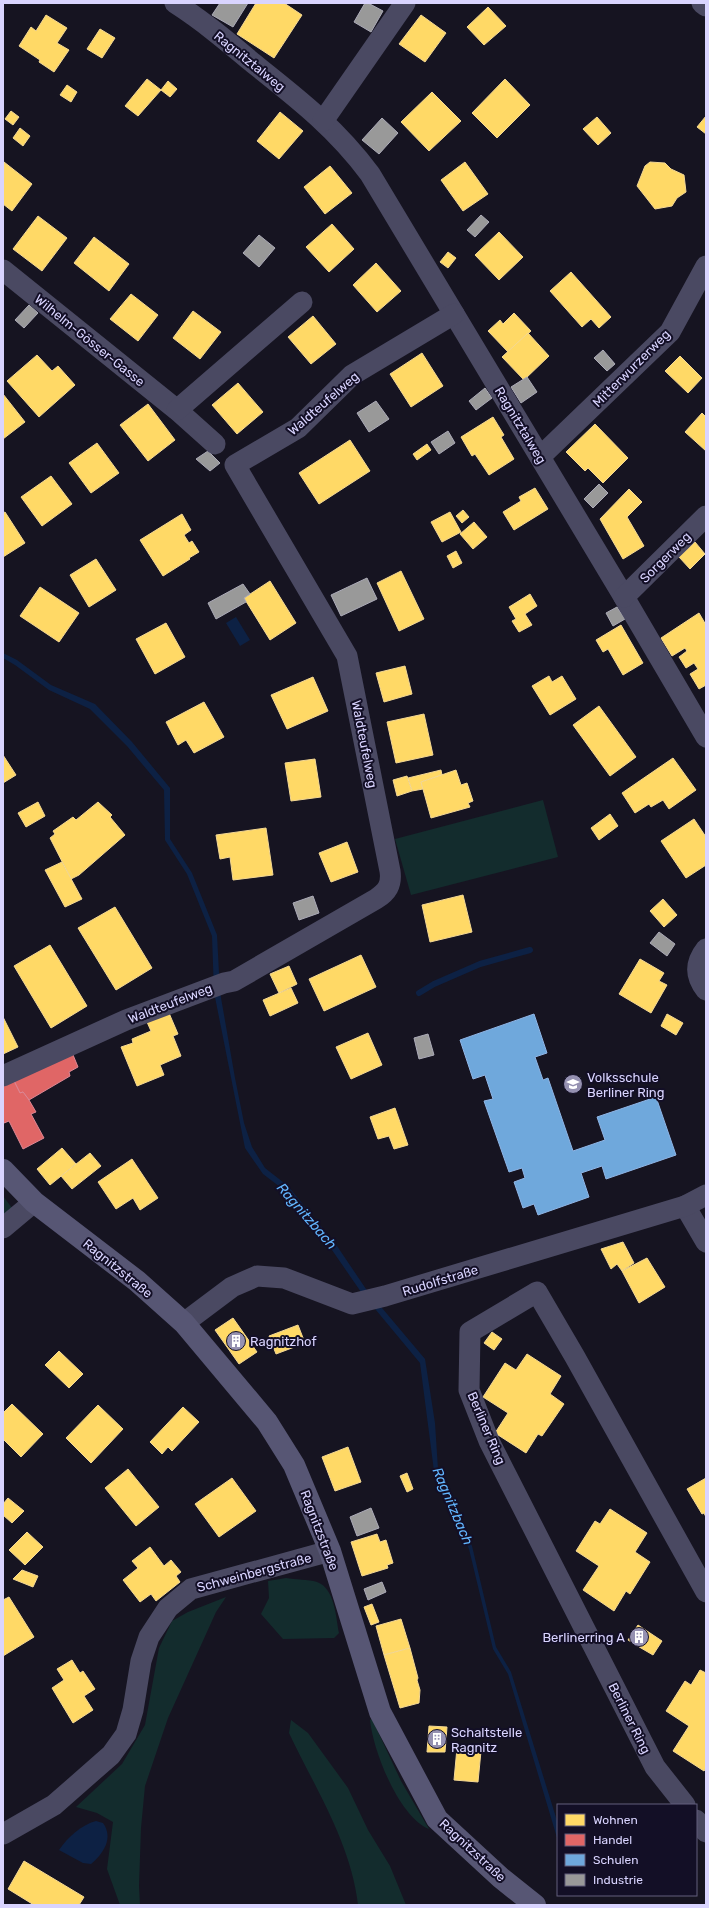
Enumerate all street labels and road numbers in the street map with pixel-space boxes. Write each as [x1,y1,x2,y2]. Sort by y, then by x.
street label: Ragnitztalweg [211,28,288,95]
street label: Wilhelm-Gösser-Gasse [32,291,148,389]
street label: Mitterwurzerweg [590,327,674,411]
street label: Waldteufelweg [285,369,362,439]
street label: Ragnitztalweg [491,384,549,467]
street label: Sorgerweg [637,529,695,587]
street label: Waldteufelweg [348,699,380,789]
street label: Waldteufelweg [126,981,215,1027]
street label: Ragnitzstraße [79,1236,155,1302]
street label: Rudolfstraße [400,1262,480,1299]
street label: Berliner Ring [464,1390,509,1467]
street label: Ragnitzstraße [296,1488,342,1573]
street label: Schweinbergstraße [195,1550,313,1596]
street label: Berliner Ring [604,1680,654,1757]
street label: Ragnitzstraße [436,1816,509,1886]

